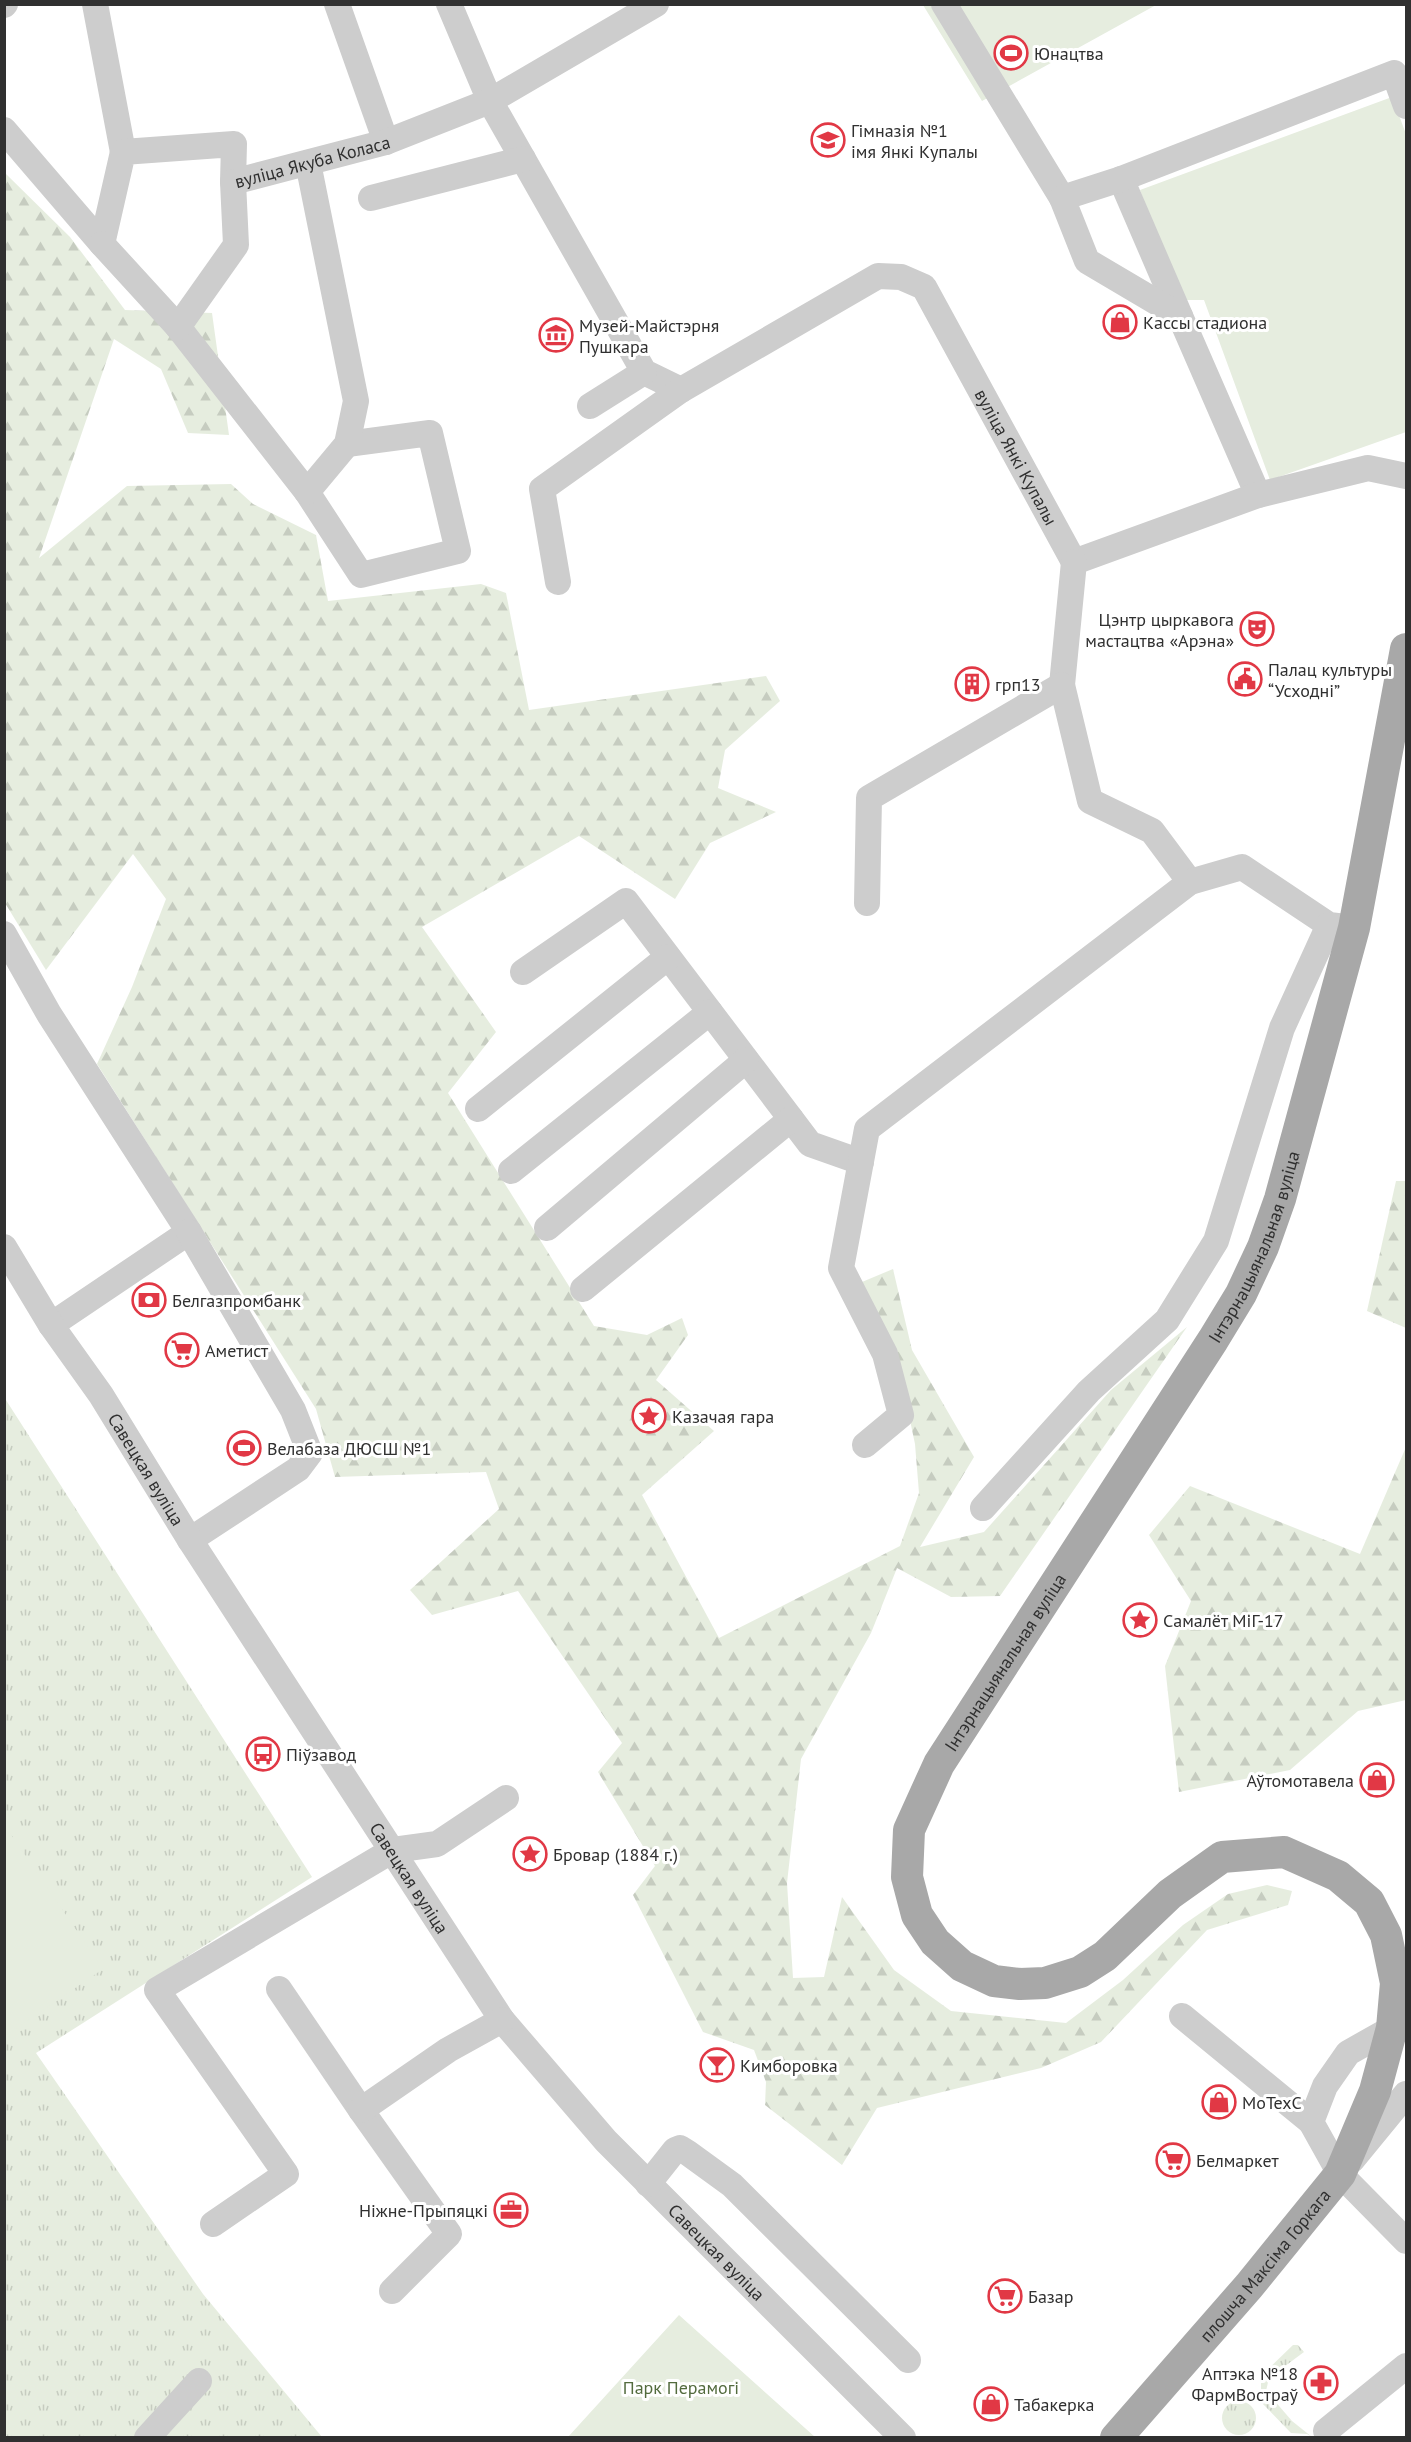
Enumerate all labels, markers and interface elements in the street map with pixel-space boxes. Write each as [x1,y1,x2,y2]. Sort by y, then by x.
sports icon: Юнацтва [993,35,1029,71]
place label: Юнацтва [1034,42,1104,65]
place label: Гімназія №1 імя Янкі Купалы [851,119,978,163]
school or university icon: Гімназія №1 імя Янкі Купалы [810,122,846,158]
street label: вуліца Якуба Коласа [232,130,393,193]
shop icon: Кассы стадиона [1102,304,1138,340]
place label: Кассы стадиона [1143,311,1267,334]
place label: Музей-Майстэрня Пушкара [579,314,719,358]
museum icon: Музей-Майстэрня Пушкара [538,317,574,353]
street label: вуліца Янкі Купалы [970,385,1063,529]
place label: Цэнтр цыркавога мастацтва «Арэна» [1085,608,1234,652]
theatre icon: Цэнтр цыркавога мастацтва «Арэна» [1239,611,1275,647]
place label: Палац культуры “Усходні” [1268,658,1392,702]
public building icon: Палац культуры “Усходні” [1227,661,1263,697]
building icon: грп13 [954,666,990,702]
place label: грп13 [995,673,1041,696]
street label: Інтэрнацыянальная вуліца [1203,1148,1304,1347]
bank icon: Белгазпромбанк [131,1282,167,1318]
place label: Белгазпромбанк [172,1289,301,1312]
supermarket icon: Аметист [164,1332,200,1368]
place label: Аметист [205,1339,269,1362]
place icon: Казачая гара [631,1398,667,1434]
place label: Казачая гара [672,1405,774,1428]
street label: Савецкая вуліца [103,1409,190,1530]
sports icon: Велабаза ДЮСШ №1 [226,1430,262,1466]
place label: Велабаза ДЮСШ №1 [267,1437,431,1460]
street label: Інтэрнацыянальная вуліца [939,1569,1071,1755]
place icon: Самалёт МіГ-17 [1122,1602,1158,1638]
place label: Самалёт МіГ-17 [1163,1609,1284,1632]
bus stop icon: Піўзавод [245,1736,281,1772]
place label: Піўзавод [286,1743,356,1766]
shop icon: Аўтомотавела [1359,1762,1395,1798]
place label: Аўтомотавела [1246,1769,1354,1792]
street label: Савецкая вуліца [365,1818,454,1938]
place icon: Бровар (1884 г.) [512,1836,548,1872]
place label: Бровар (1884 г.) [553,1843,678,1866]
bar icon: Кимборовка [699,2047,735,2083]
place label: Кимборовка [740,2054,838,2077]
shop icon: MoTexC [1201,2084,1237,2120]
place label: MoTexC [1242,2091,1302,2114]
supermarket icon: Белмаркет [1155,2142,1191,2178]
place label: Белмаркет [1196,2149,1280,2172]
street label: плошча Максіма Горкага [1194,2184,1335,2346]
office icon: Ніжне-Прыпяцкі [493,2192,529,2228]
street label: Савецкая вуліца [663,2198,770,2305]
place label: Ніжне-Прыпяцкі [359,2199,488,2222]
supermarket icon: Базар [987,2278,1023,2314]
place label: Базар [1028,2285,1073,2308]
place label: Аптэка №18 ФармВостраў [1191,2362,1299,2406]
pharmacy icon: Аптэка №18 ФармВостраў [1303,2365,1339,2401]
park label: Парк Перамогі [623,2376,739,2399]
shop icon: Табакерка [973,2386,1009,2422]
place label: Табакерка [1014,2393,1094,2416]

